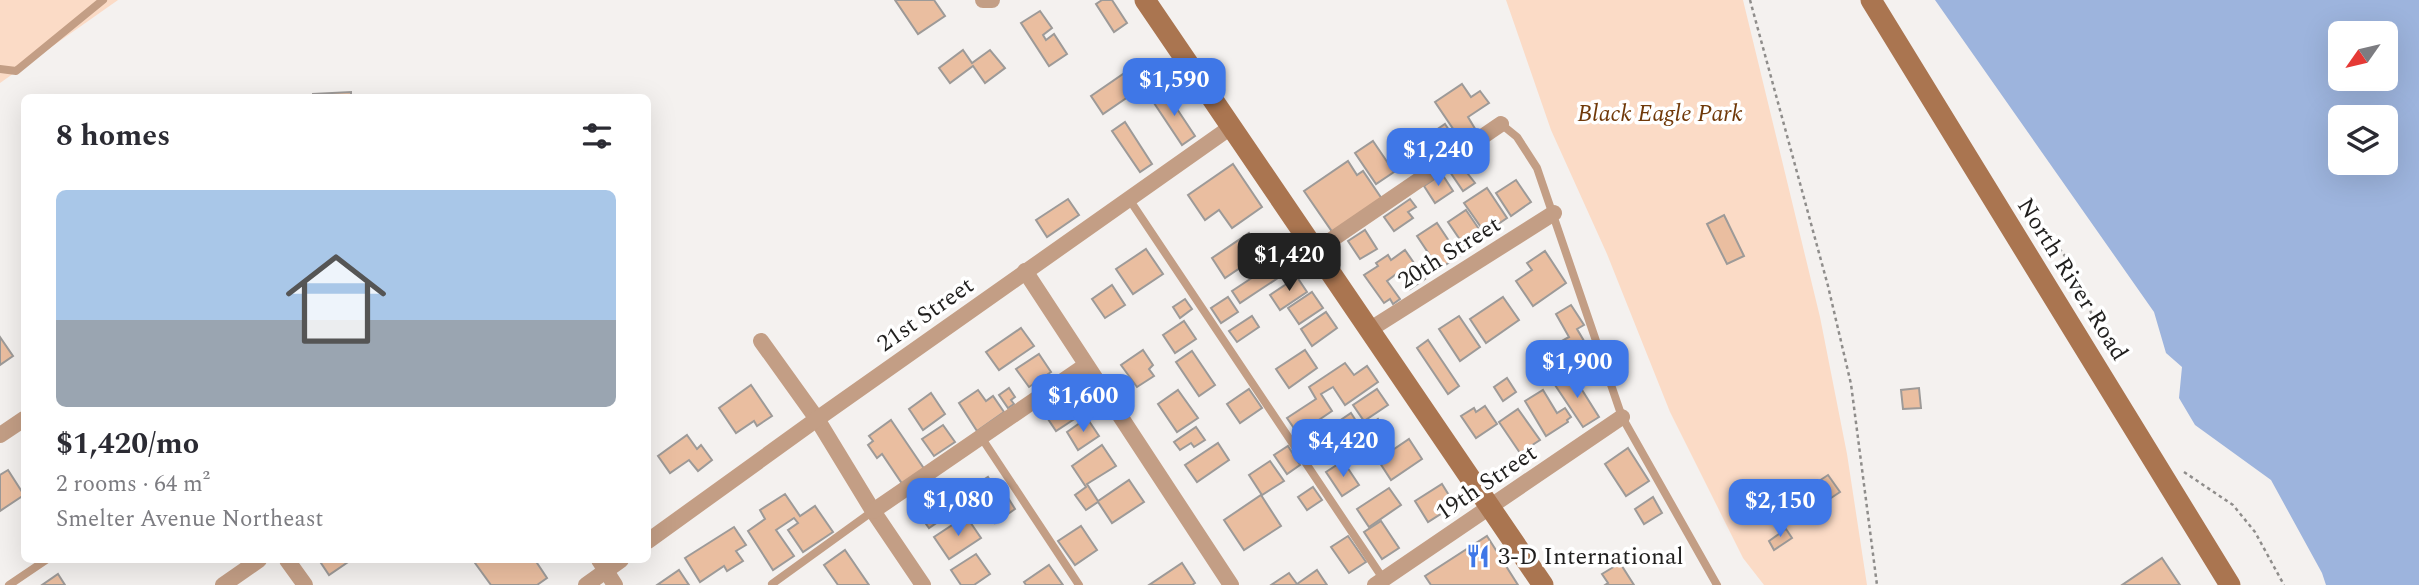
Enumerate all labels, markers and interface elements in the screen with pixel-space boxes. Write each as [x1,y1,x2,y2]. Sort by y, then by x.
north arrow [2328,21,2398,91]
map controls [2328,21,2398,175]
pin: $1,590 [1117,58,1231,118]
text: $1,590 [1139,63,1209,98]
park label: Black Eagle Park [1577,96,1743,132]
button: layers [2328,105,2398,175]
text: 8 homes [56,113,170,159]
icon: filters [578,117,616,155]
pin: $1,240 [1381,128,1495,188]
text: $1,240 [1403,133,1473,168]
street label: North River Road [2008,191,2137,368]
street label: 20th Street [1391,207,1508,299]
pin: $1,420 [1232,233,1346,293]
icon: home [273,236,399,362]
text: $1,420 [1254,238,1324,273]
street label: 21st Street [870,268,982,362]
pin: $1,900 [1520,340,1634,400]
text: $1,900 [1542,345,1612,380]
pin: $1,600 [1026,374,1140,434]
text: $1,600 [1048,379,1118,414]
pin: $4,420 [1286,420,1400,479]
text: $1,420/mo [56,421,199,467]
text: $4,420 [1308,424,1378,459]
street label: 19th Street [1429,436,1544,530]
text: 2 rooms · 64 m² [56,467,210,502]
pin: $1,080 [901,478,1015,538]
pin: $2,150 [1723,480,1837,539]
text: $1,080 [923,483,993,518]
text: $2,150 [1745,484,1815,519]
text: Smelter Avenue Northeast [56,502,324,537]
place label: 3-D International [1498,539,1684,575]
restaurant icon: 3-D International [1464,542,1492,570]

